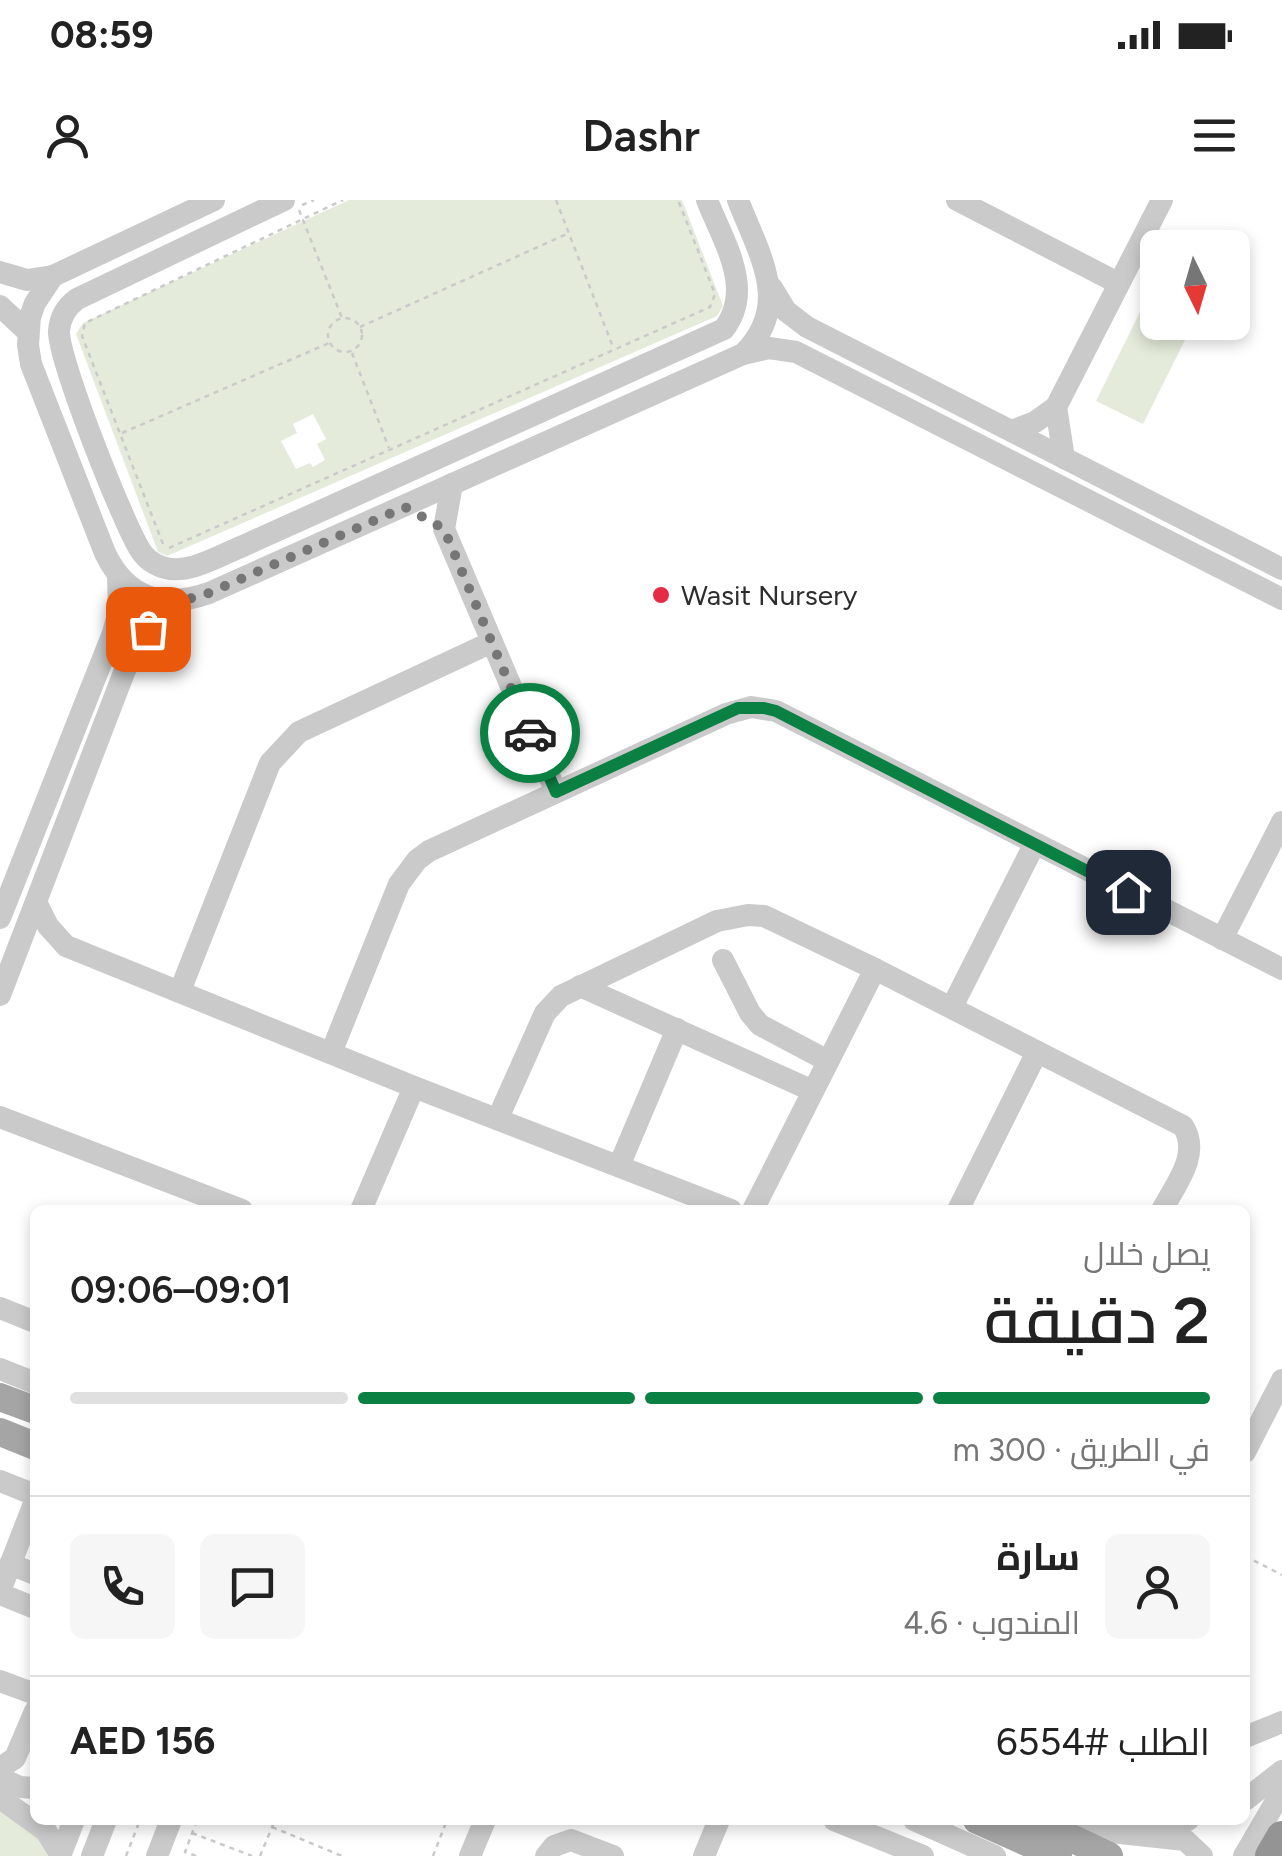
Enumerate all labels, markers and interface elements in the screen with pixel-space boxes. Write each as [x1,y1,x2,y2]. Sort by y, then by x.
text: 08:59 [50,12,153,58]
icon: person [40,108,95,163]
text: Dashr [582,108,700,162]
icon: menu [1187,108,1242,163]
north arrow [1140,230,1250,340]
map controls [1140,230,1250,340]
place label: Wasit Nursery [681,578,858,612]
marker: Wasit Nursery [650,584,672,606]
pin [106,587,191,672]
icon: bag [121,602,176,657]
courier [480,683,580,783]
icon: car [503,706,558,761]
pin [1086,850,1171,935]
icon: home [1101,865,1156,920]
text: يصل خلال [1083,1235,1210,1273]
text: 09:01–09:06 [70,1267,292,1313]
text: 2 دقيقة [984,1281,1210,1359]
text: في الطريق · 300 m [953,1431,1210,1469]
button: phone [70,1534,175,1639]
button: chat [200,1534,305,1639]
text: سارة [997,1534,1080,1580]
button: person [1105,1534,1210,1639]
text: المندوب · 4.6 [903,1604,1080,1642]
text: AED 156 [70,1718,215,1764]
text: الطلب #6554 [996,1719,1210,1765]

